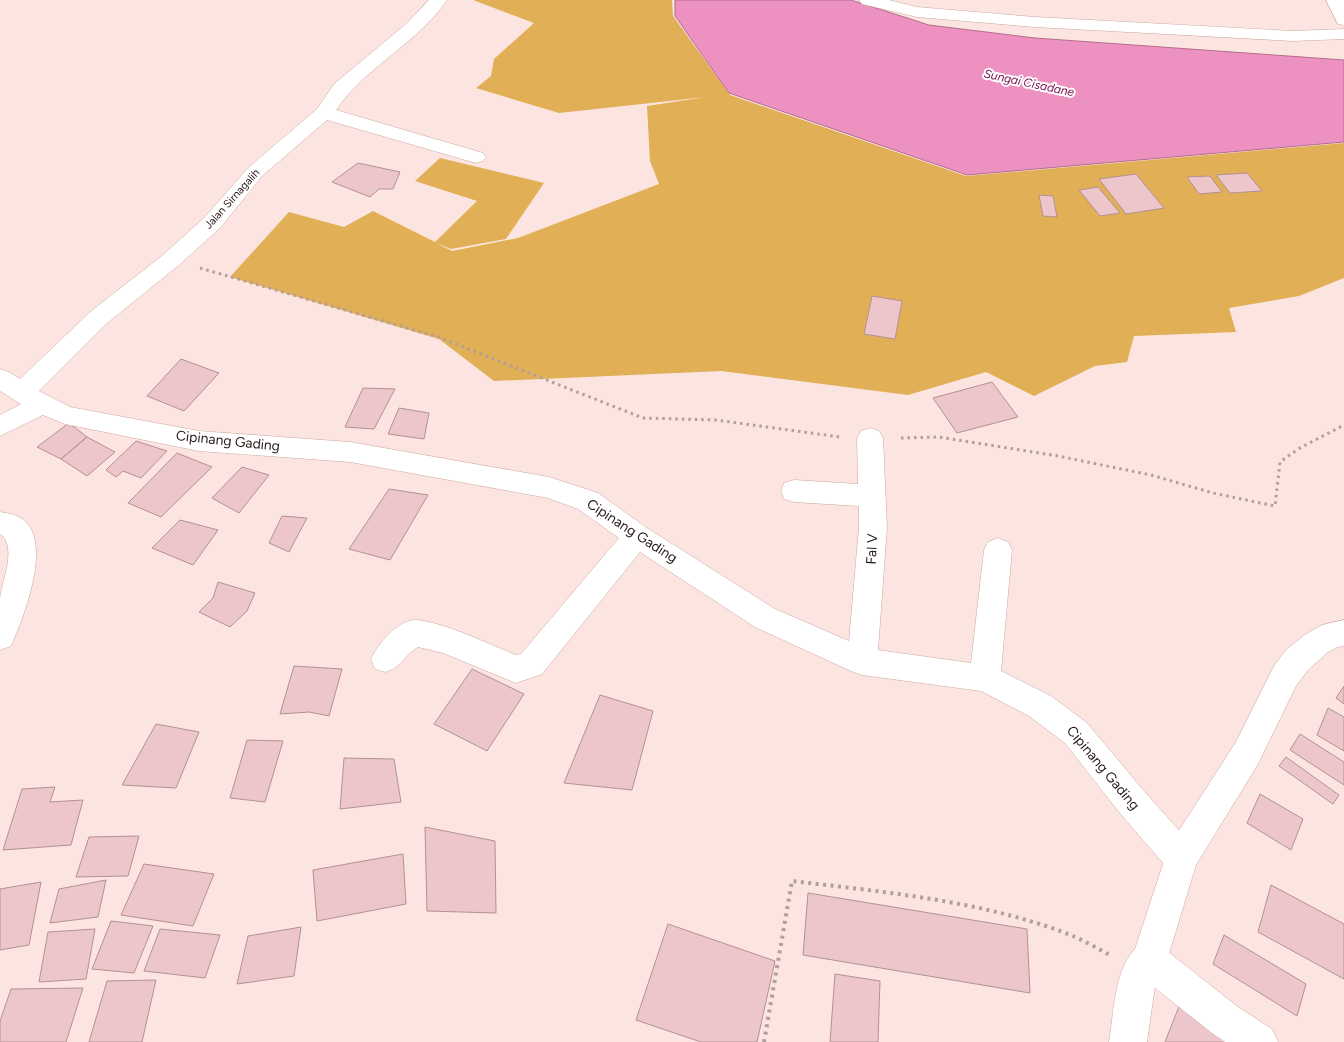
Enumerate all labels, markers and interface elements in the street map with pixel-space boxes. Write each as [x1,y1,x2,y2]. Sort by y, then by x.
water label: Sungai Cisadane [983,67,1076,100]
street label: Jalan Sirnagalih [202,166,262,232]
street label: Cipinang Gading [175,427,281,455]
street label: Cipinang Gading [584,495,680,567]
street label: Fal V [863,533,881,565]
street label: Cipinang Gading [1063,722,1143,814]

